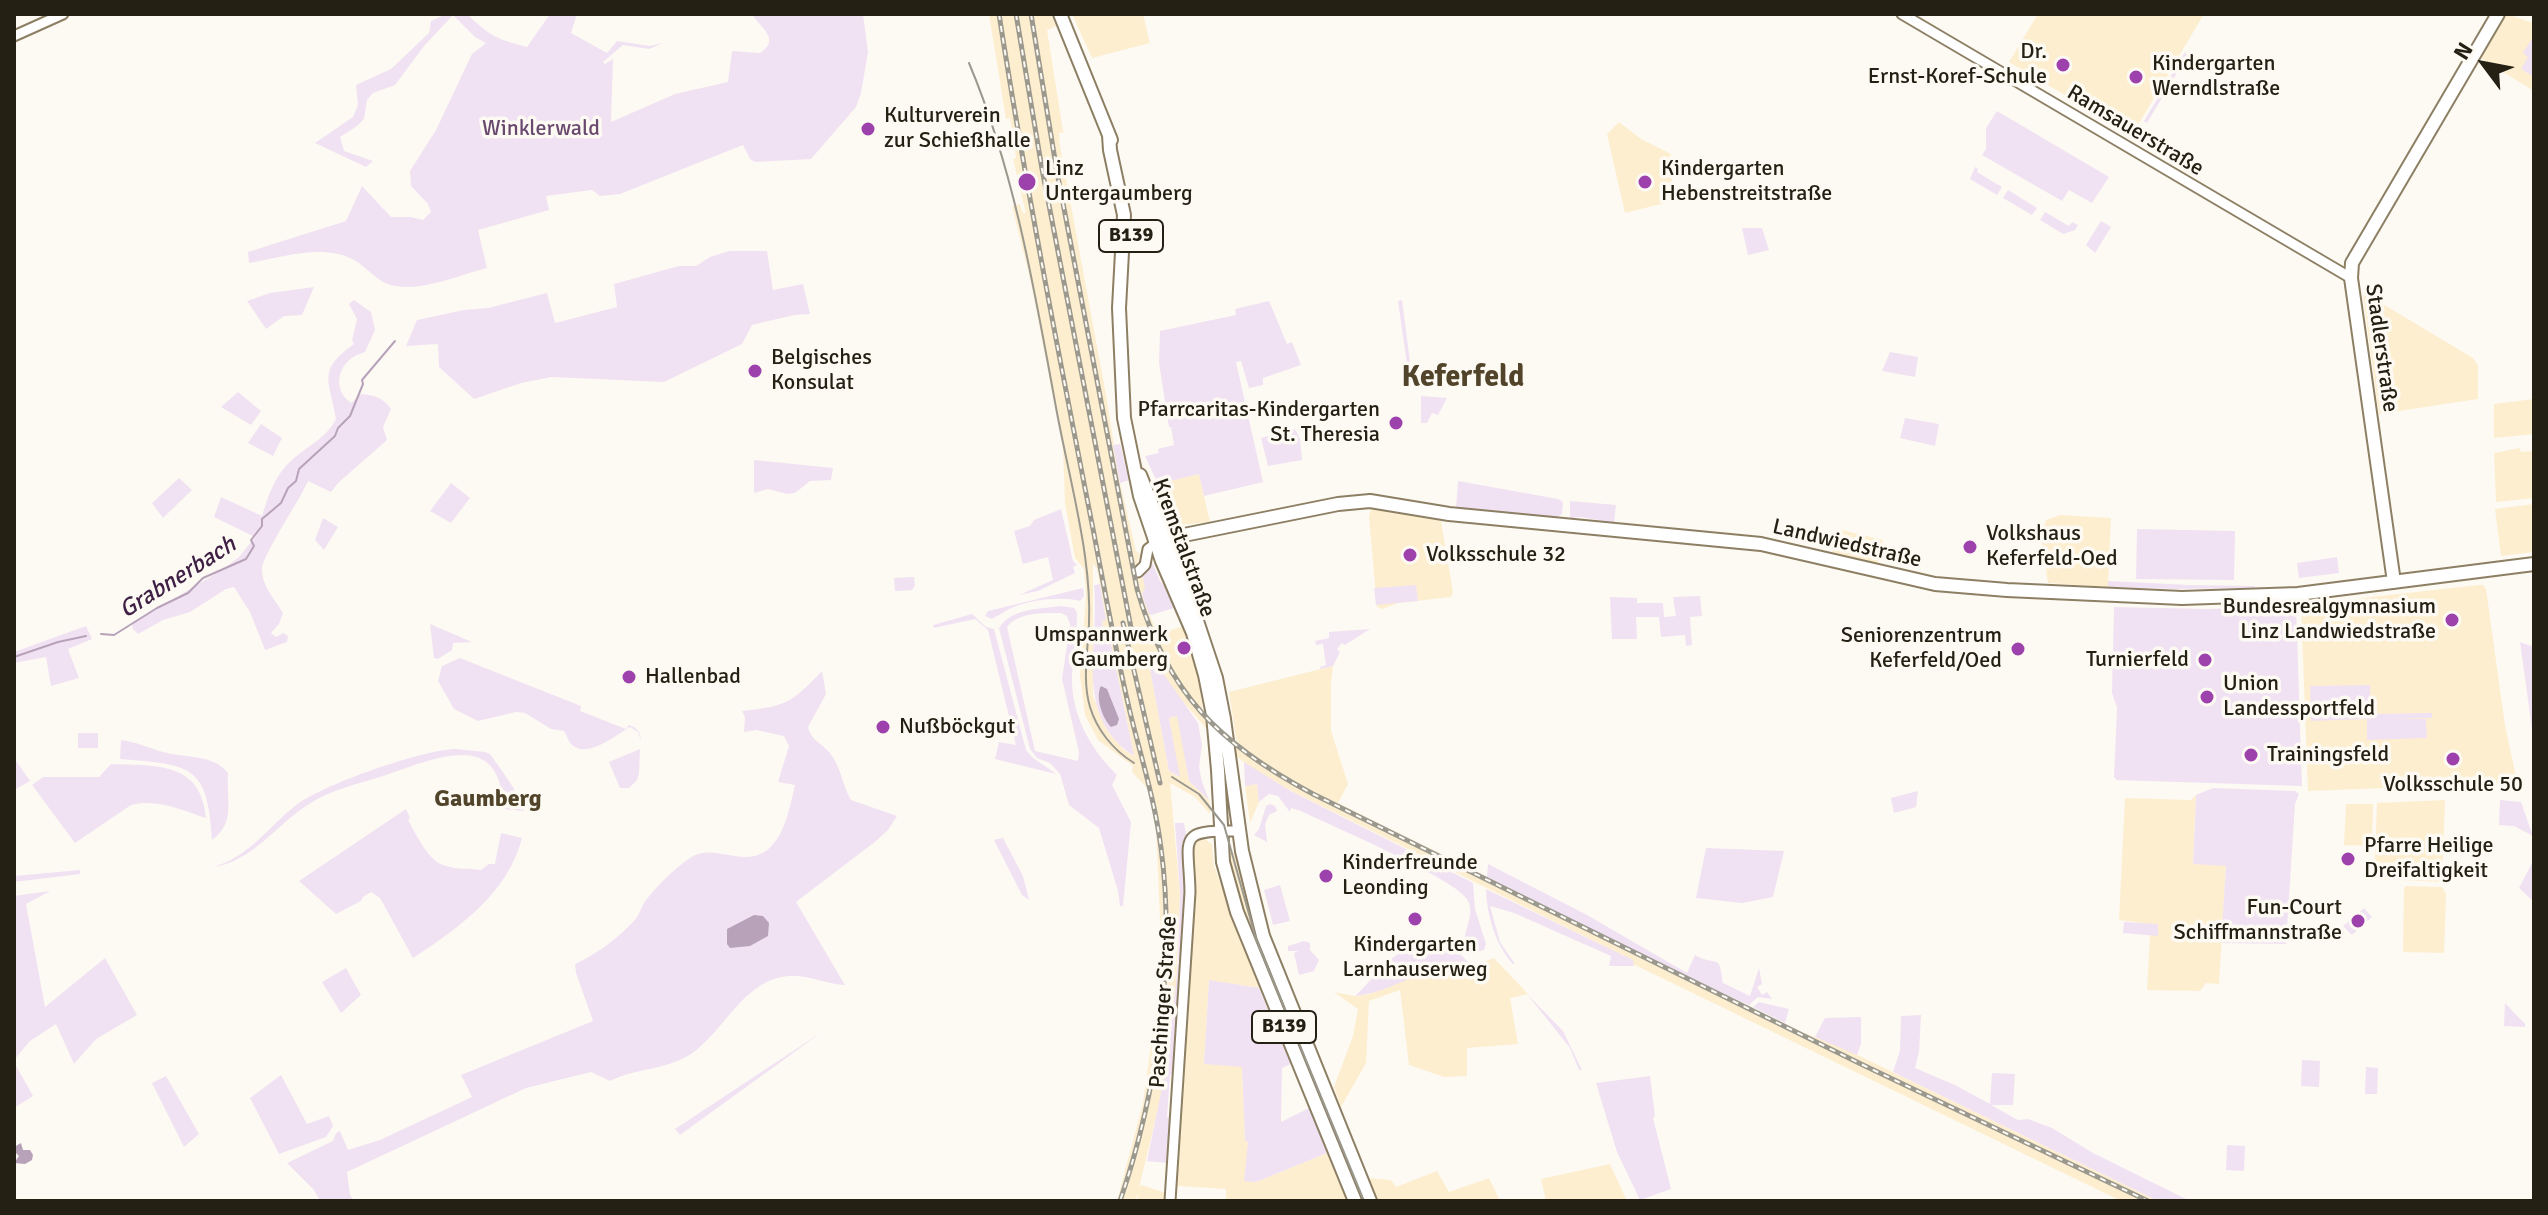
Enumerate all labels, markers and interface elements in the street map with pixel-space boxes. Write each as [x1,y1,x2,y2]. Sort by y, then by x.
north arrow [2444,24,2524,104]
text: N [2448,37,2479,65]
place label: Dr. Ernst-Koref-Schule [1868,39,2047,90]
place label: Kindergarten Werndlstraße [2152,51,2280,102]
marker: Dr. Ernst-Koref-Schule [2054,56,2072,74]
marker: Kindergarten Werndlstraße [2127,68,2145,86]
street label: Ramsauerstraße [2062,80,2208,182]
place label: Kulturverein zur Schießhalle [884,103,1031,154]
park label: Winklerwald [482,116,600,142]
marker: Kulturverein zur Schießhalle [859,120,877,138]
place label: Linz Untergaumberg [1045,156,1193,208]
place label: Kindergarten Hebenstreitstraße [1661,156,1832,208]
marker: Linz Untergaumberg [1016,171,1038,193]
marker: Kindergarten Hebenstreitstraße [1636,173,1654,191]
road number: B139 [1099,220,1163,252]
street label: Stadlerstraße [2359,282,2403,414]
place label: Belgisches Konsulat [771,345,872,396]
district label: Keferfeld [1402,360,1524,396]
marker: Belgisches Konsulat [746,362,764,380]
place label: Pfarrcaritas-Kindergarten St. Theresia [1138,397,1380,448]
marker: Pfarrcaritas-Kindergarten St. Theresia [1387,414,1405,432]
street label: Kremstalstraße [1146,475,1220,621]
street label: Landwiedstraße [1770,514,1924,574]
place label: Volkshaus Keferfeld-Oed [1986,521,2118,572]
water label: Grabnerbach [114,531,242,625]
marker: Volkshaus Keferfeld-Oed [1961,538,1979,556]
place label: Volksschule 32 [1426,542,1566,568]
marker: Volksschule 32 [1401,546,1419,564]
place label: Bundesrealgymnasium Linz Landwiedstraße [2222,594,2436,646]
marker: Bundesrealgymnasium Linz Landwiedstraße [2443,611,2461,629]
place label: Umspannwerk Gaumberg [1034,622,1168,674]
place label: Seniorenzentrum Keferfeld/Oed [1841,623,2002,674]
marker: Umspannwerk Gaumberg [1175,639,1193,657]
marker: Seniorenzentrum Keferfeld/Oed [2009,640,2027,658]
place label: Turnierfeld [2086,647,2189,673]
marker: Turnierfeld [2196,651,2214,669]
place label: Hallenbad [645,664,741,690]
marker: Hallenbad [620,668,638,686]
place label: Union Landessportfeld [2223,671,2375,722]
marker: Union Landessportfeld [2198,688,2216,706]
place label: Nußböckgut [899,714,1015,740]
marker: Nußböckgut [874,718,892,736]
place label: Trainingsfeld [2267,742,2389,768]
marker: Trainingsfeld [2242,746,2260,764]
marker: Volksschule 50 [2444,750,2462,768]
place label: Volksschule 50 [2383,772,2523,798]
district label: Gaumberg [434,786,542,814]
place label: Pfarre Heilige Dreifaltigkeit [2364,833,2494,884]
place label: Kinderfreunde Leonding [1342,850,1478,902]
marker: Pfarre Heilige Dreifaltigkeit [2339,850,2357,868]
marker: Kinderfreunde Leonding [1317,867,1335,885]
place label: Fun-Court Schiffmannstraße [2174,895,2342,946]
marker: Kindergarten Larnhauserweg [1406,910,1424,928]
marker: Fun-Court Schiffmannstraße [2349,912,2367,930]
street label: Paschinger Straße [1145,915,1183,1089]
place label: Kindergarten Larnhauserweg [1342,932,1488,984]
road number: B139 [1252,1011,1316,1043]

